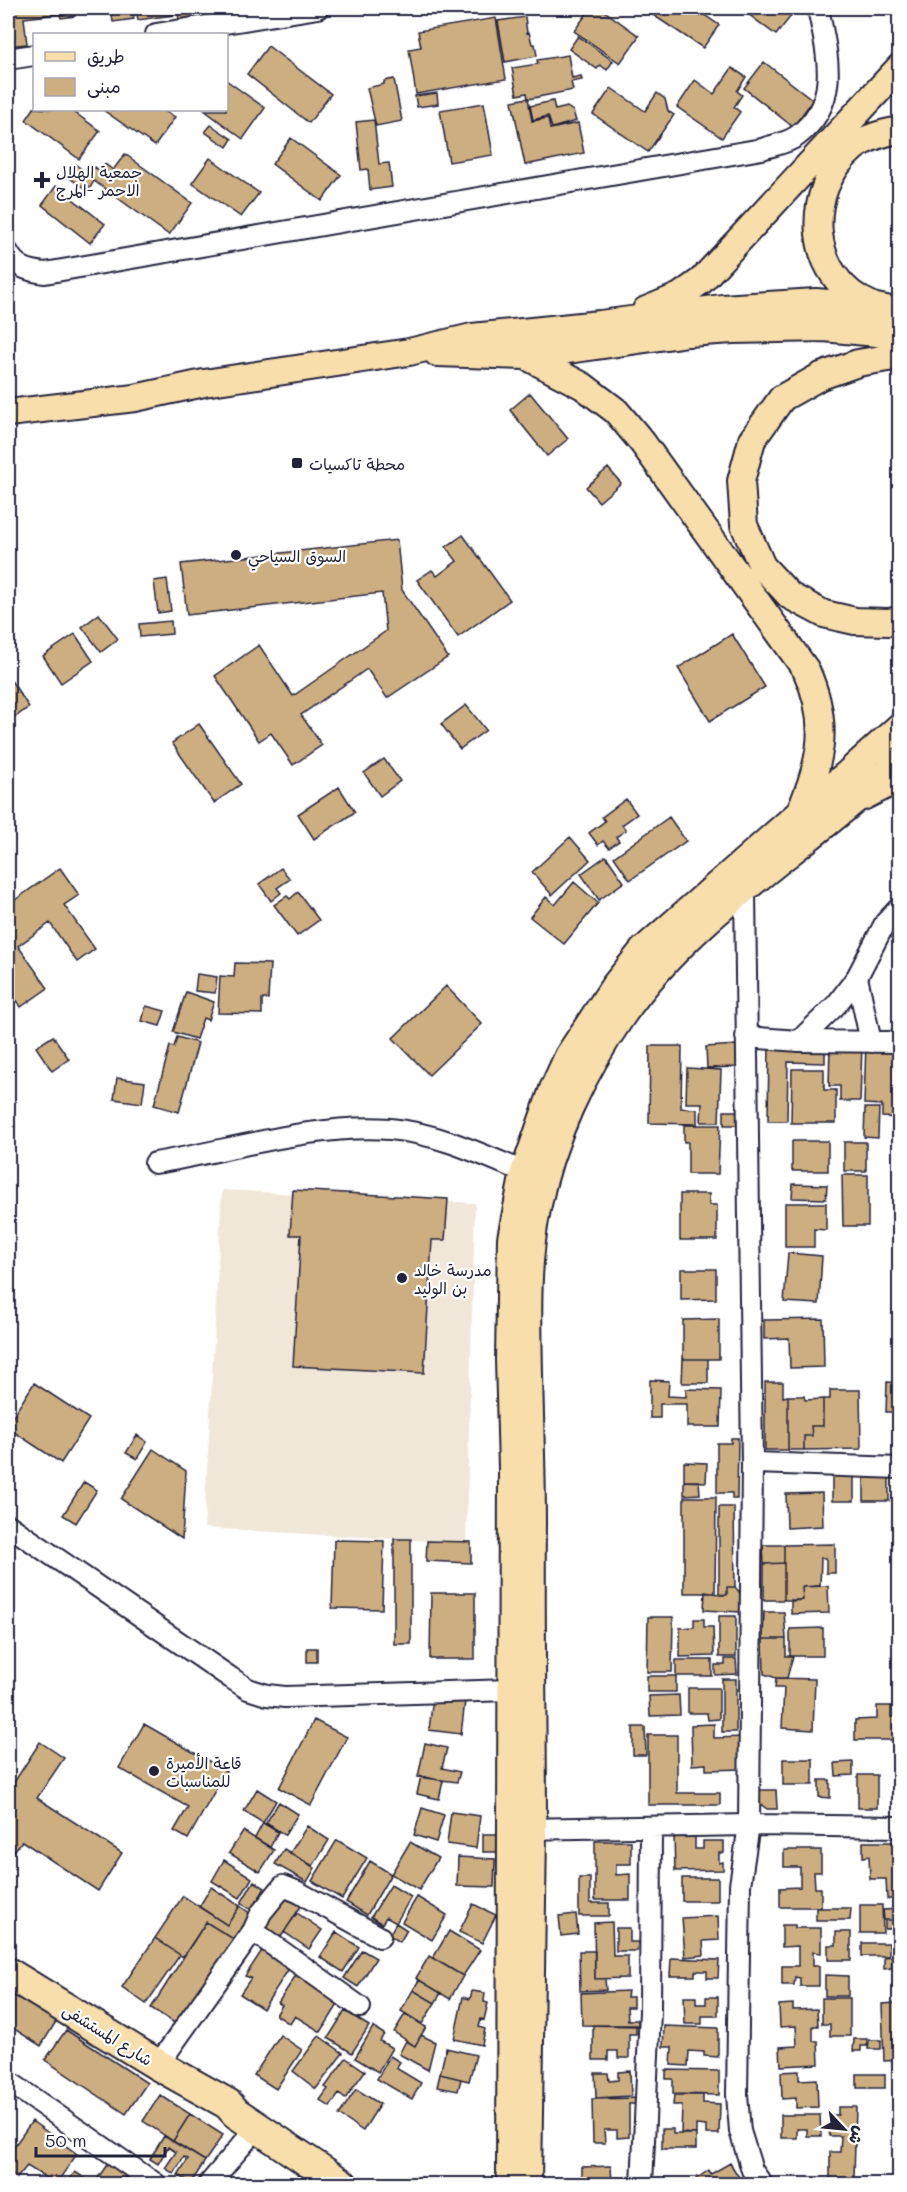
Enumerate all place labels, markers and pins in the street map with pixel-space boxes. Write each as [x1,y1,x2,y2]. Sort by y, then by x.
place label: جمعية الهلال الاحمر -المرج [56,161,142,201]
marker: جمعية الهلال الاحمر -المرج [33,171,51,189]
place label: محطة تاكسيات [309,453,405,474]
marker: محطة تاكسيات [290,456,304,470]
place label: السوق السياحي [248,545,346,571]
marker: السوق السياحي [229,548,243,562]
place label: مدرسة خالد بن الوليد [414,1259,492,1299]
marker: مدرسة خالد بن الوليد [395,1271,409,1285]
place label: قاعة الأميرة للمناسبات [166,1752,242,1791]
marker: قاعة الأميرة للمناسبات [147,1764,161,1778]

